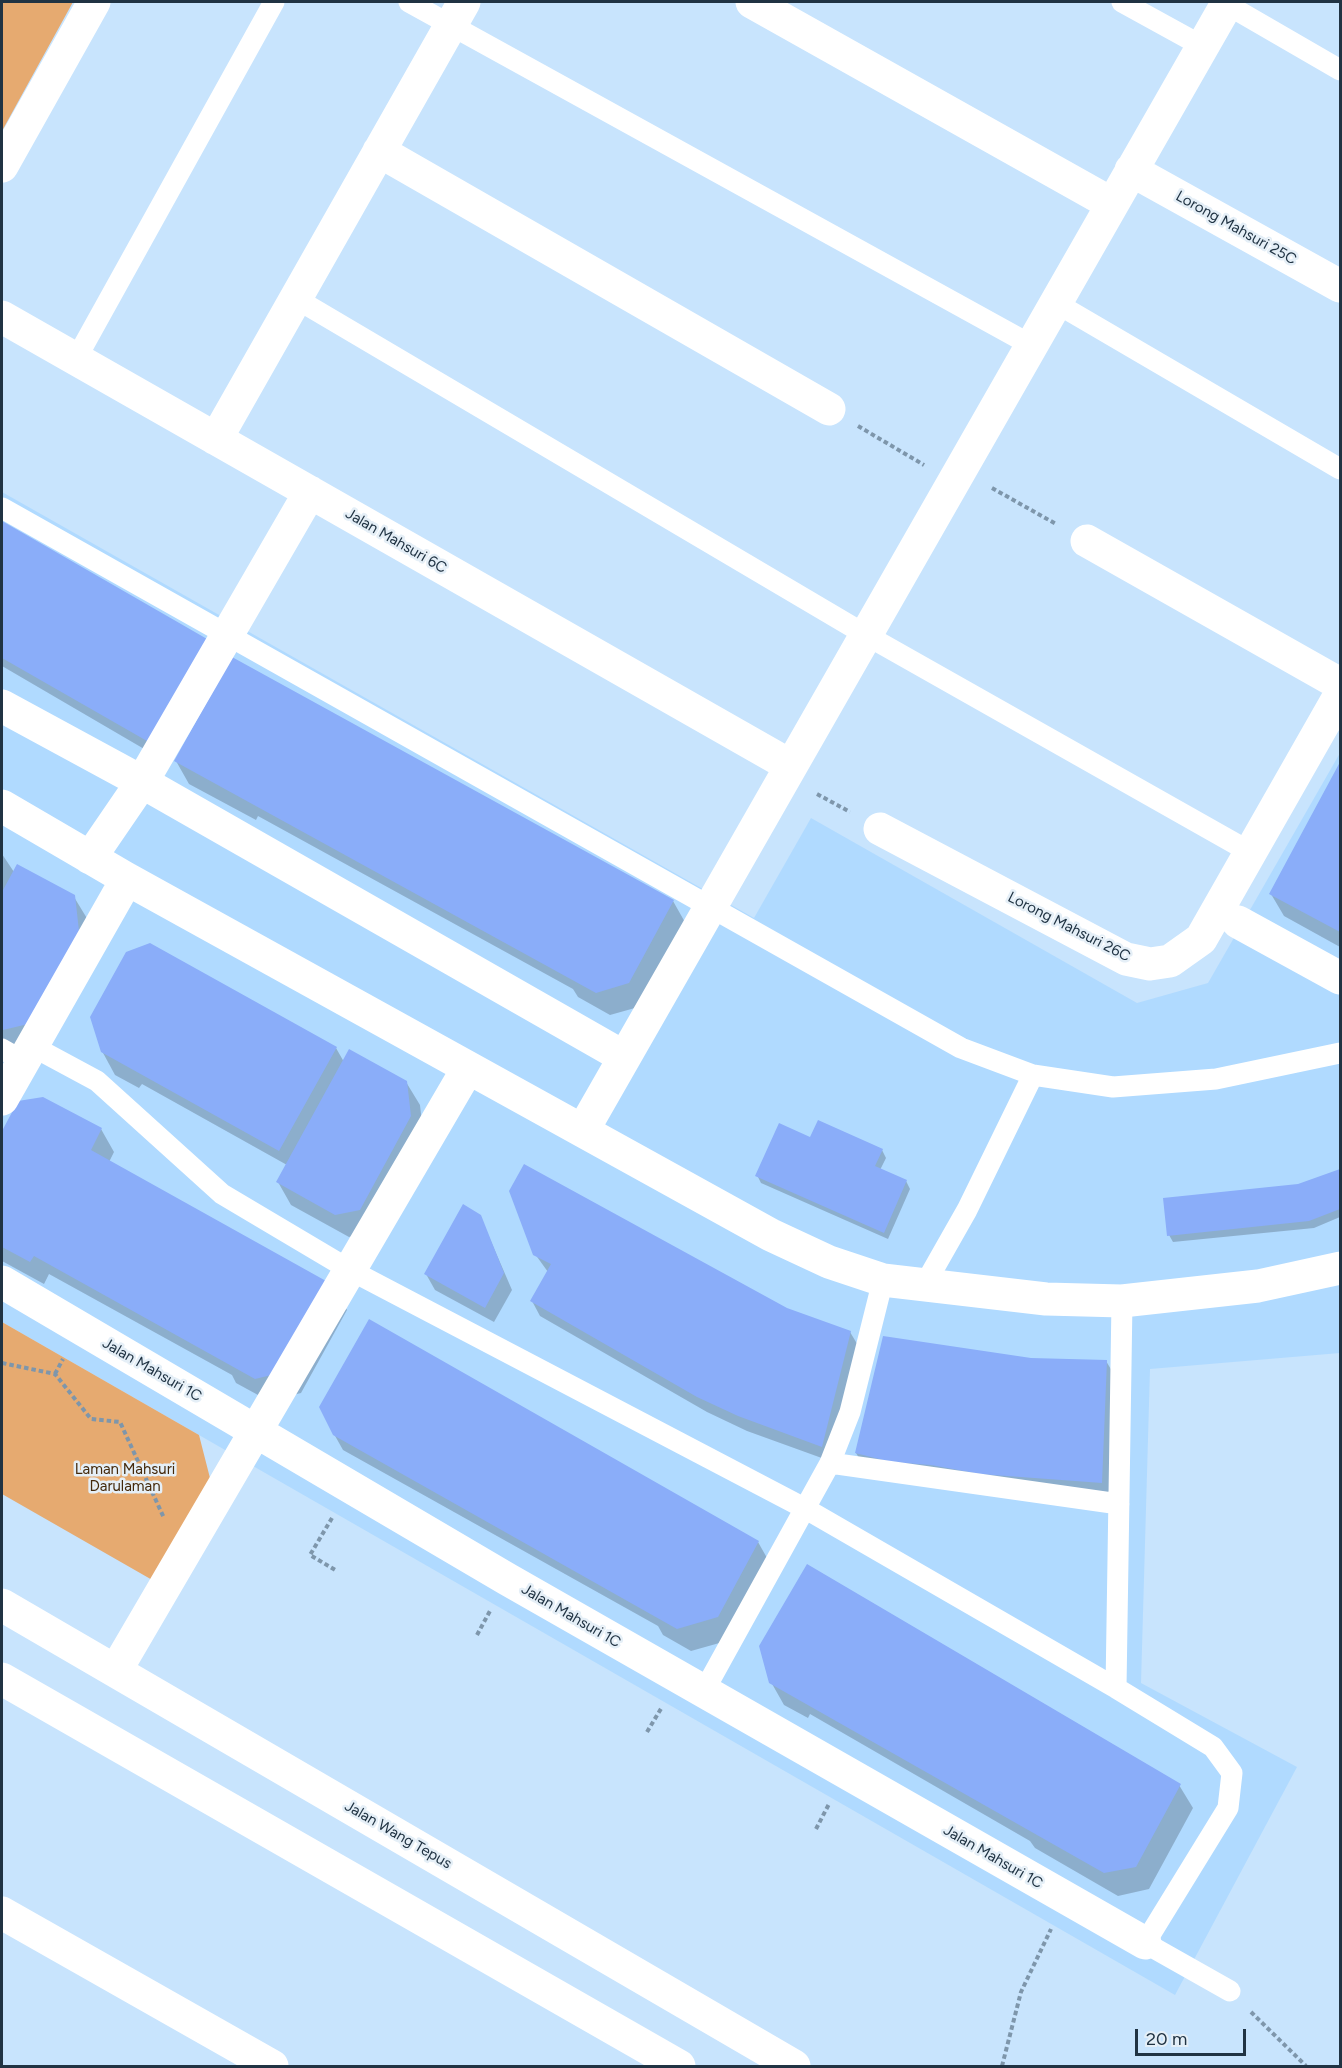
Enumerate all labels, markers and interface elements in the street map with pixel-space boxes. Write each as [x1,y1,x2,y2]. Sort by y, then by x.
street label: Lorong Mahsuri 25C [1172,187,1300,269]
street label: Jalan Mahsuri 6C [342,505,450,577]
street label: Lorong Mahsuri 26C [1005,888,1133,966]
street label: Jalan Mahsuri 1C [99,1334,205,1406]
park label: Laman Mahsuri Darulaman [75,1461,175,1496]
street label: Jalan Mahsuri 1C [518,1580,624,1652]
street label: Jalan Wang Tepus [341,1797,455,1873]
street label: Jalan Mahsuri 1C [940,1821,1046,1893]
scale bar [1138,2017,1249,2055]
text: 20 m [1146,2028,1187,2050]

